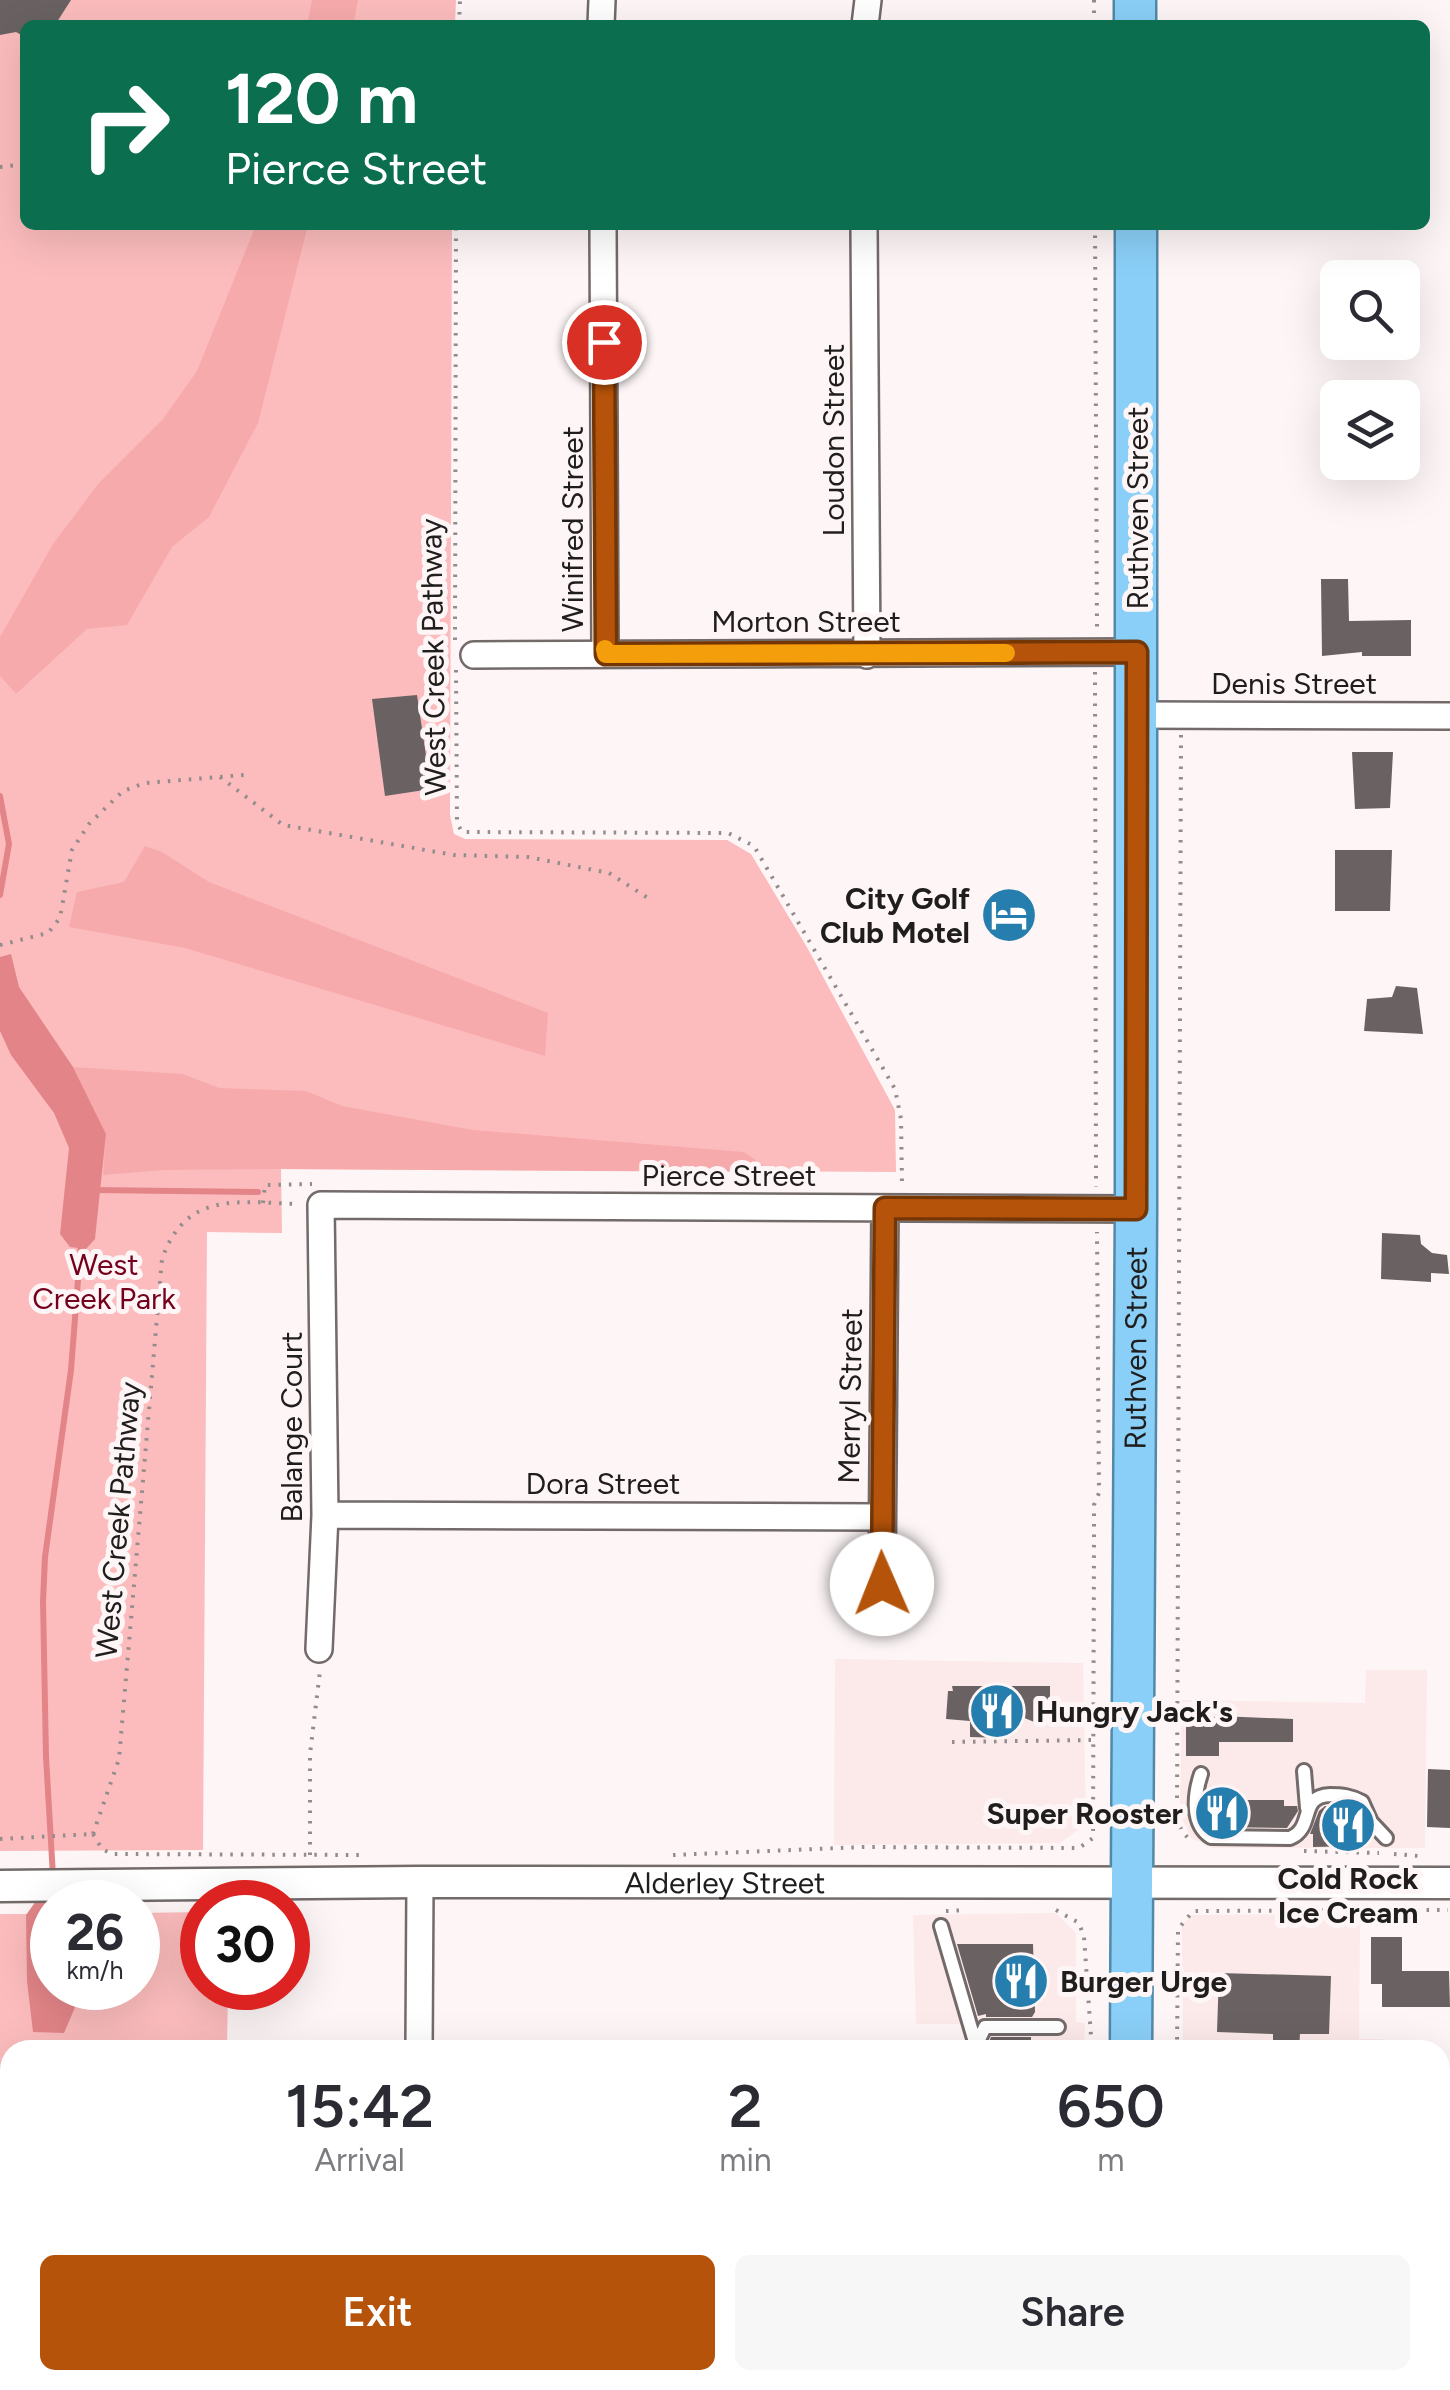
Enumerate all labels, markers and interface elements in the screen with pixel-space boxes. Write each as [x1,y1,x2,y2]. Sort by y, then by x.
text: 120 m [225,56,418,141]
icon: right [60,60,190,190]
text: Pierce Street [225,141,487,195]
map controls [1320,260,1420,480]
button: search [1320,260,1420,360]
pin [562,300,647,385]
icon: arrive [577,315,632,370]
street label: Loudon Street [815,344,852,536]
button: layers [1320,380,1420,480]
street label: Ruthven Street [1119,406,1156,610]
street label: Winifred Street [554,426,591,632]
street label: West Creek Pathway [412,518,454,796]
street label: Morton Street [711,603,901,640]
street label: Denis Street [1211,665,1377,702]
place label: City Golf Club Motel [820,880,970,951]
hotel icon: City Golf Club Motel [979,885,1039,945]
street label: Pierce Street [642,1157,816,1194]
park label: West Creek Park [32,1246,176,1317]
street label: Ruthven Street [1116,1246,1154,1450]
street label: Merryl Street [830,1308,870,1484]
street label: Balange Court [273,1332,310,1522]
street label: West Creek Pathway [87,1380,149,1660]
street label: Dora Street [526,1465,680,1502]
position arrow [830,1532,934,1636]
restaurant icon: Hungry Jack's [967,1681,1027,1741]
place label: Hungry Jack's [1036,1693,1233,1730]
restaurant icon: Super Rooster [1192,1783,1252,1843]
place label: Super Rooster [987,1795,1183,1832]
restaurant icon: Cold Rock Ice Cream [1318,1795,1378,1855]
place label: Cold Rock Ice Cream [1278,1860,1418,1931]
street label: Alderley Street [625,1864,825,1901]
speed limit sign: 30 [180,1880,310,2010]
text: 26 [66,1902,124,1963]
restaurant icon: Burger Urge [991,1951,1051,2011]
text: km/h [66,1955,124,1985]
place label: Burger Urge [1060,1963,1227,2000]
text: 15:42 [285,2070,434,2142]
text: 2 [728,2070,763,2142]
text: 650 [1057,2070,1165,2142]
text: Arrival [314,2141,405,2179]
text: min [719,2141,772,2179]
text: m [1097,2141,1124,2179]
button: Exit [40,2255,715,2370]
button: Share [735,2255,1410,2370]

